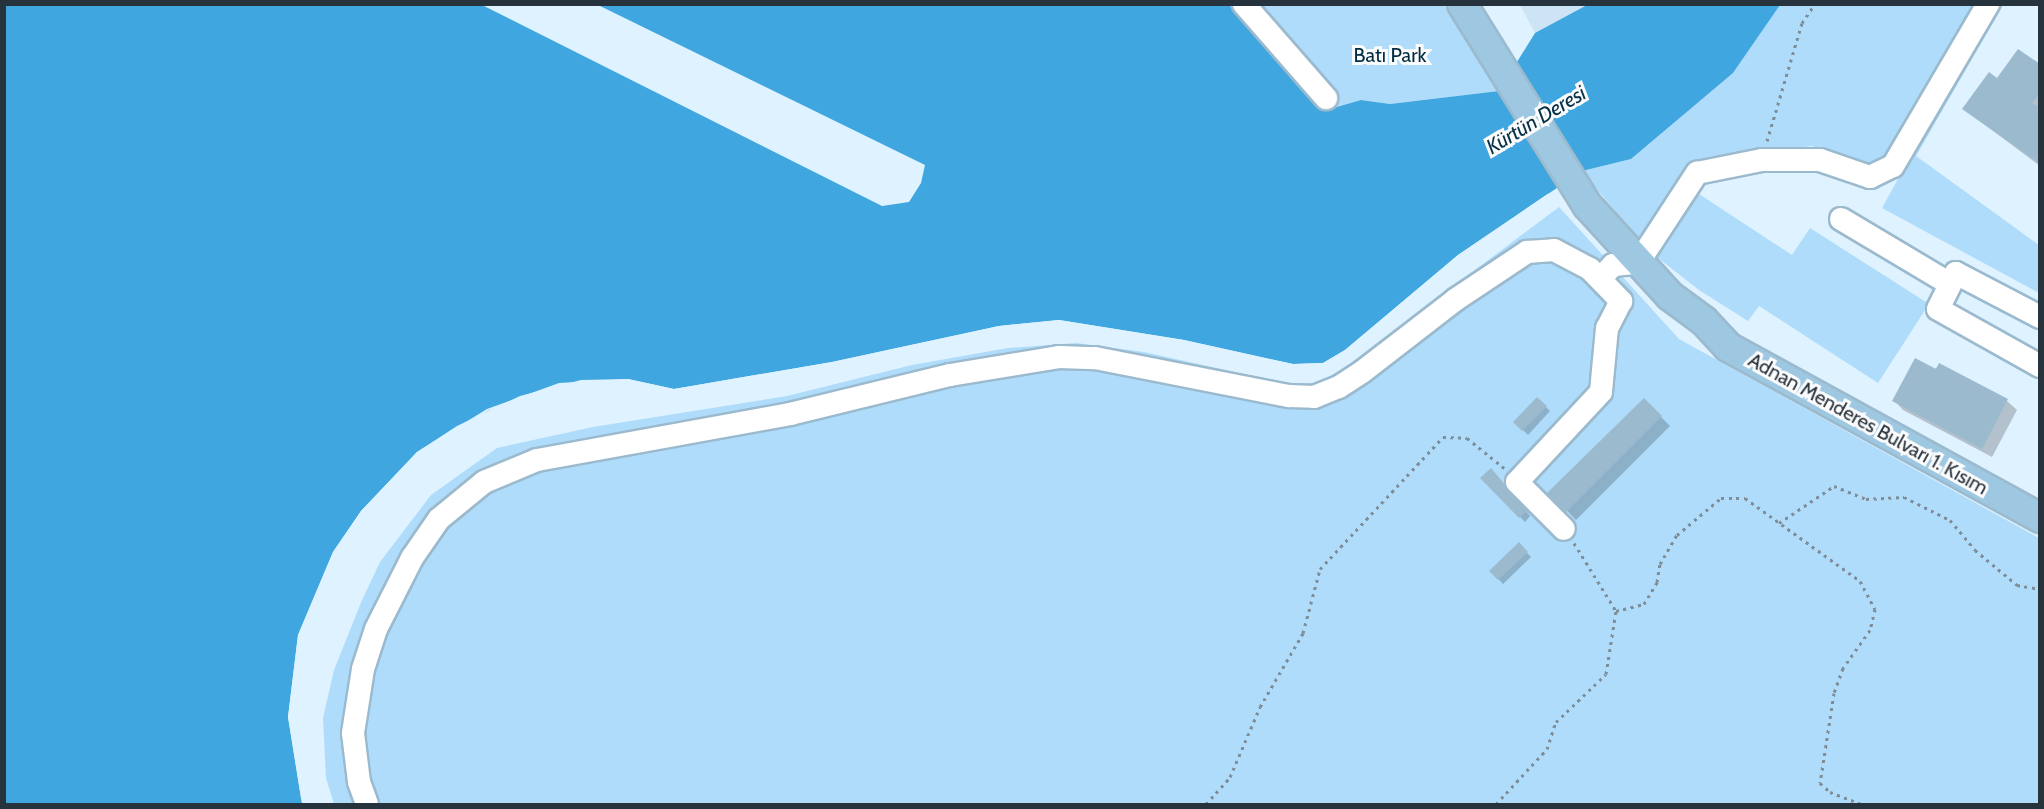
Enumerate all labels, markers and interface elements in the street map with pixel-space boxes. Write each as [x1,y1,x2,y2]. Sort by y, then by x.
park label: Batı Park [1354,43,1426,67]
water label: Kürtün Deresi [1482,80,1590,160]
street label: Adnan Menderes Bulvarı 1. Kısım [1744,348,1992,500]

